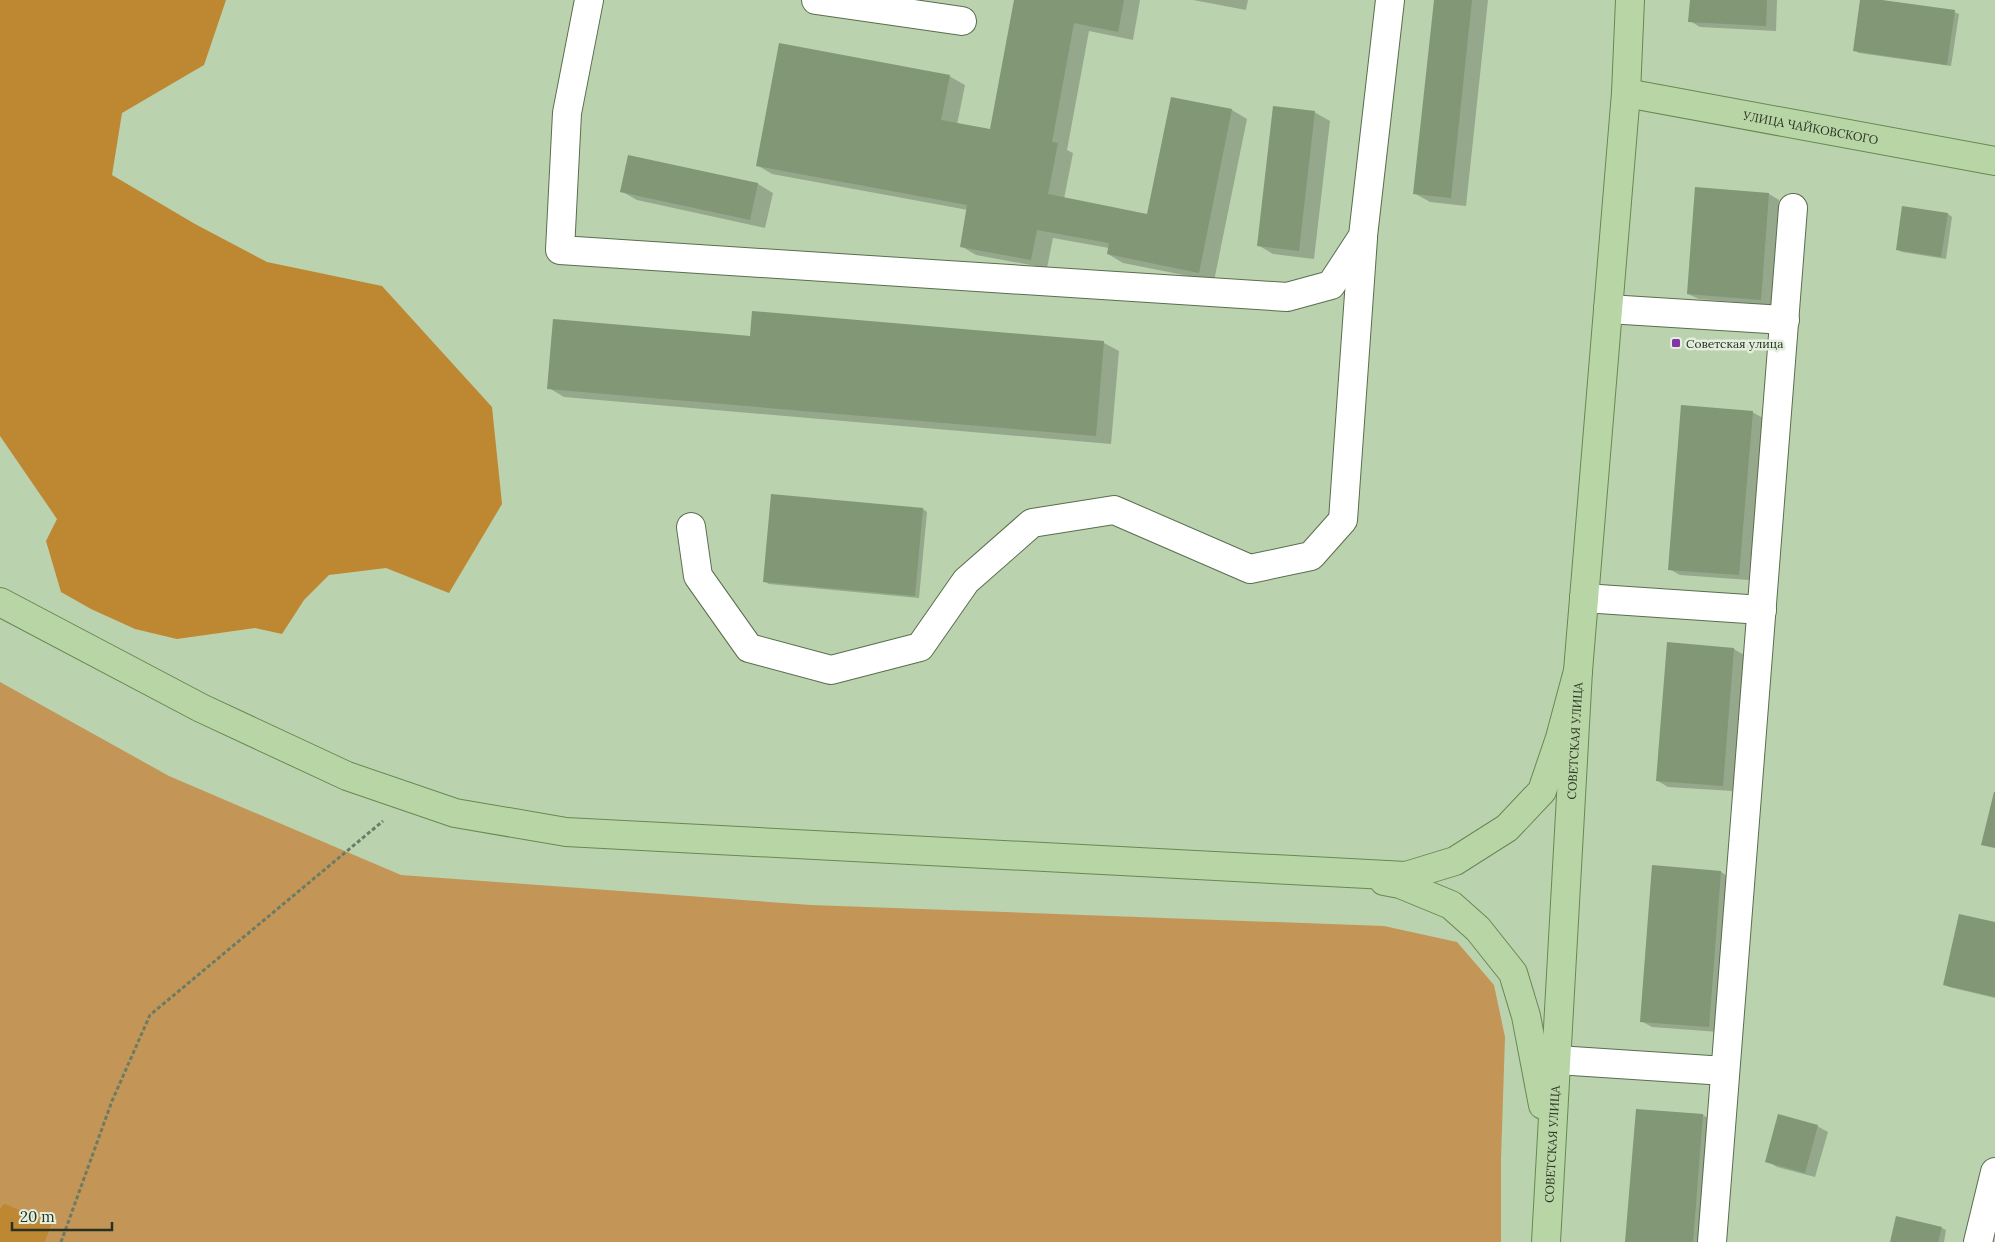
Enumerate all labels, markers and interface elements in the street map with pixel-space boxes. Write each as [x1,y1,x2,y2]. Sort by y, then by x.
street label: УЛИЦА ЧАЙКОВСКОГО [1741,107,1880,147]
place label: Советская улица [1686,336,1783,351]
marker: Советская улица [1670,337,1682,349]
street label: СОВЕТСКАЯ УЛИЦА [1563,681,1585,800]
street label: СОВЕТСКАЯ УЛИЦА [1541,1085,1562,1203]
scale bar [12,1200,112,1232]
text: 20 m [20,1207,55,1226]

